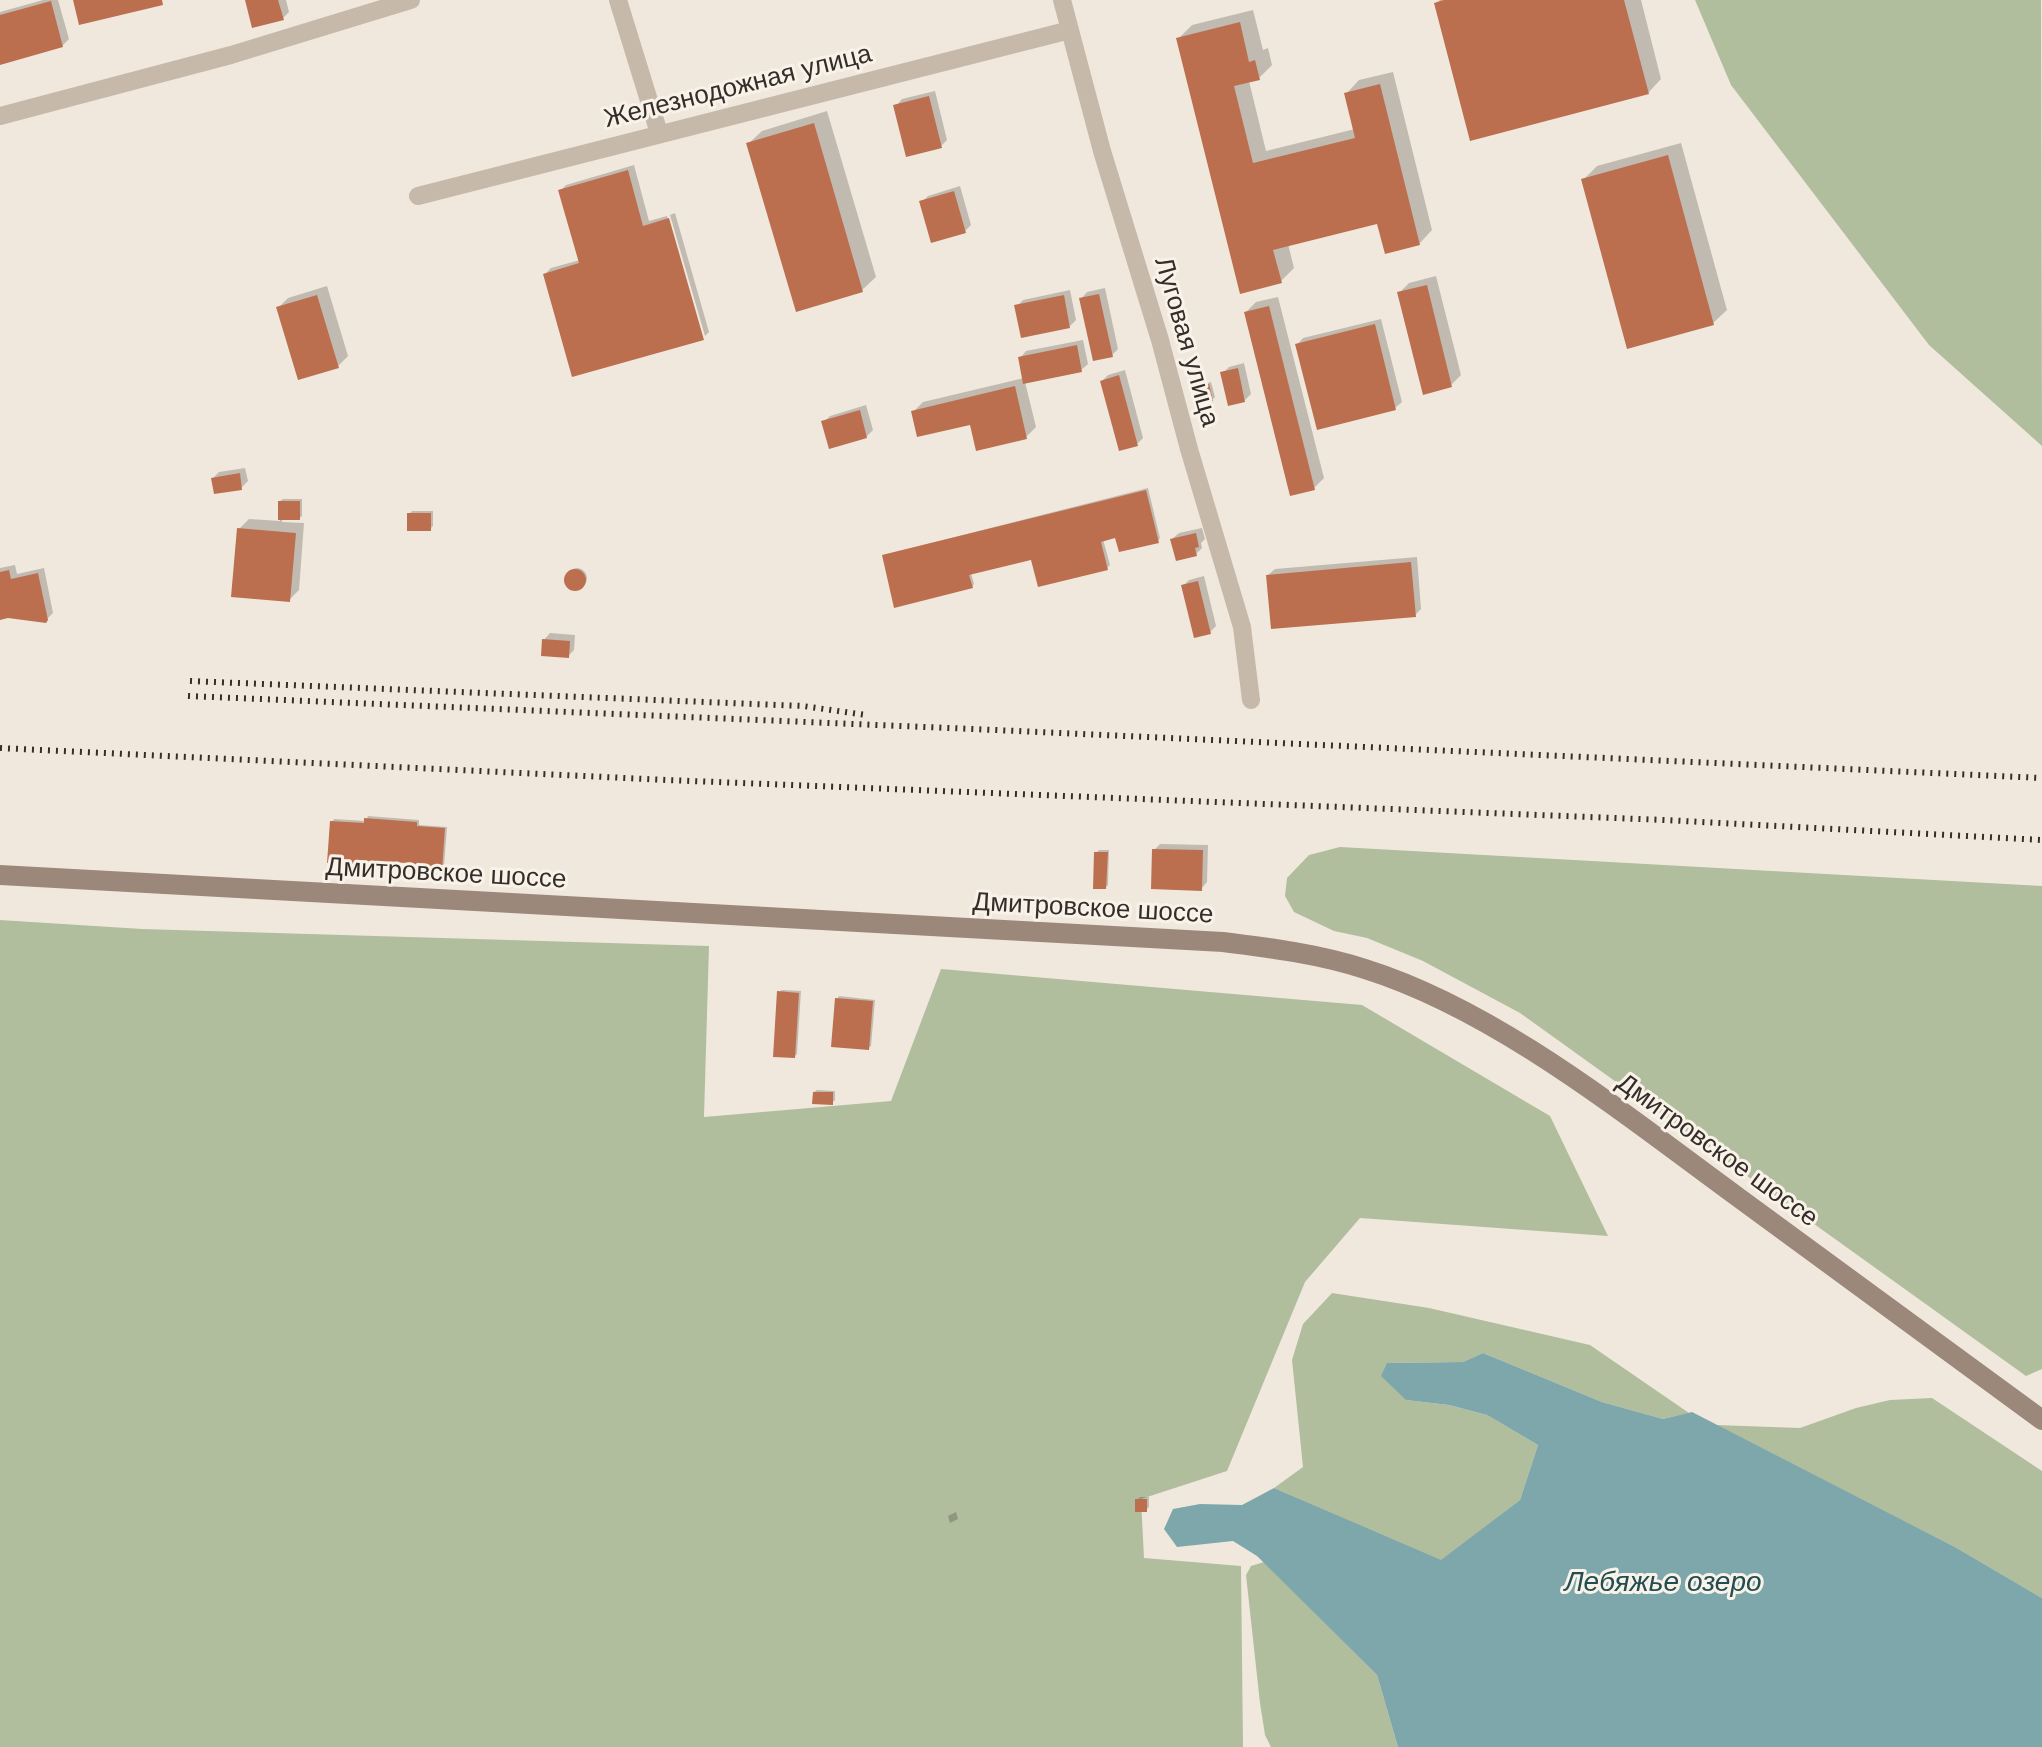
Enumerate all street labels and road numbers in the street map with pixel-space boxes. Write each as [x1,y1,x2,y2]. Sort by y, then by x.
street label: Железнодожная улица [601,39,875,135]
street label: Луговая улица [1147,254,1225,430]
street label: Дмитровское шоссе [325,852,567,896]
street label: Дмитровское шоссе [972,887,1214,931]
street label: Дмитровское шоссе [1610,1068,1824,1234]

